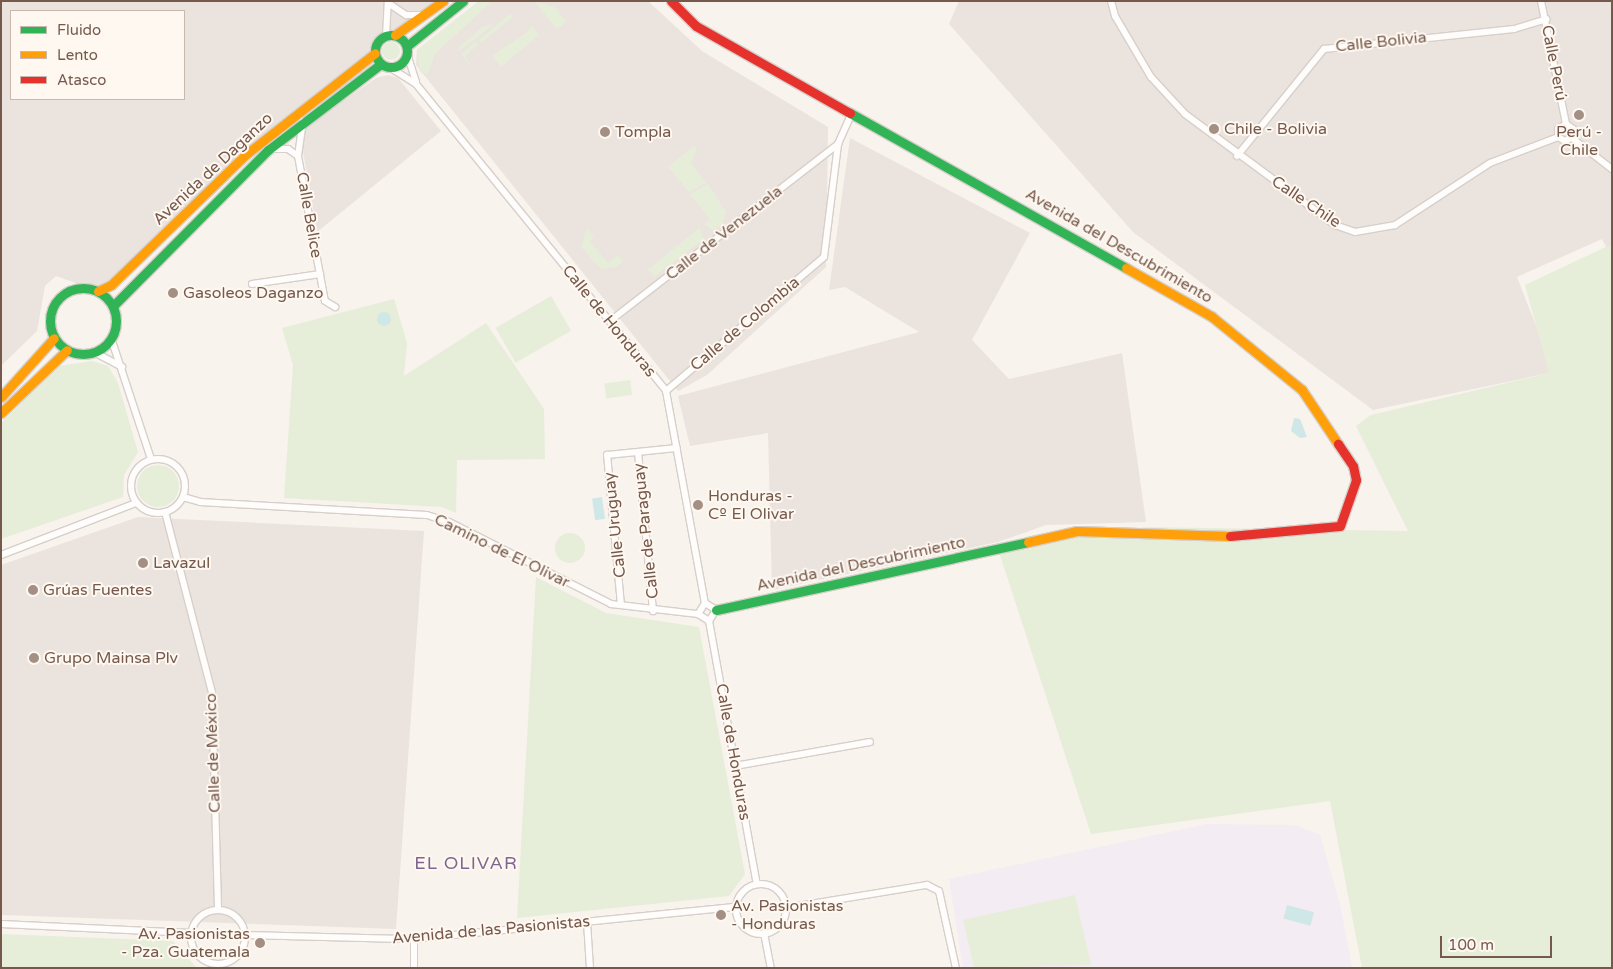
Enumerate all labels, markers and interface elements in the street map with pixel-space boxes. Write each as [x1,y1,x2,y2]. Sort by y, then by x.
legend [10,10,185,100]
text: Fluido [57,21,101,39]
street label: Calle Perú [1537,23,1571,103]
street label: Calle Bolivia [1335,28,1427,56]
text: Lento [57,46,98,64]
text: Atasco [57,71,106,89]
street label: Avenida de Daganzo [149,109,277,229]
marker: Perú - Chile [1573,109,1585,121]
place label: Chile - Bolivia [1224,119,1327,139]
place label: Tompla [615,122,671,142]
place label: Perú - Chile [1556,122,1602,160]
marker: Chile - Bolivia [1208,123,1220,135]
marker: Tompla [599,126,611,138]
street label: Calle Belice [292,171,326,259]
street label: Calle Chile [1268,172,1344,232]
street label: Calle de Venezuela [662,182,786,284]
street label: Avenida del Descubrimiento [1022,184,1216,308]
street label: Calle de Honduras [558,261,660,381]
street label: Calle de Colombia [686,273,804,375]
place label: Gasoleos Daganzo [183,283,323,303]
marker: Gasoleos Daganzo [167,287,179,299]
street label: Calle de Paraguay [629,462,663,600]
street label: Calle Uruguay [600,471,630,579]
place label: Honduras - Cº El Olivar [708,486,794,524]
marker: Honduras - Cº El Olivar [692,499,704,511]
street label: Camino de El Olivar [431,510,573,592]
street label: Avenida del Descubrimiento [755,532,967,596]
place label: Lavazul [153,553,210,573]
marker: Lavazul [137,557,149,569]
place label: Grúas Fuentes [43,580,152,600]
marker: Grúas Fuentes [27,584,39,596]
place label: Grupo Mainsa Plv [44,648,178,668]
marker: Grupo Mainsa Plv [28,652,40,664]
street label: Calle de Honduras [712,682,754,822]
street label: Calle de México [201,693,225,813]
district label: EL OLIVAR [413,852,519,874]
place label: Av. Pasionistas - Honduras [731,896,843,934]
marker: Av. Pasionistas - Honduras [715,909,727,921]
street label: Avenida de las Pasionistas [391,912,591,948]
place label: Av. Pasionistas - Pza. Guatemala [121,924,250,962]
scale bar [1443,926,1556,958]
text: 100 m [1448,936,1494,954]
marker: Av. Pasionistas - Pza. Guatemala [254,937,266,949]

